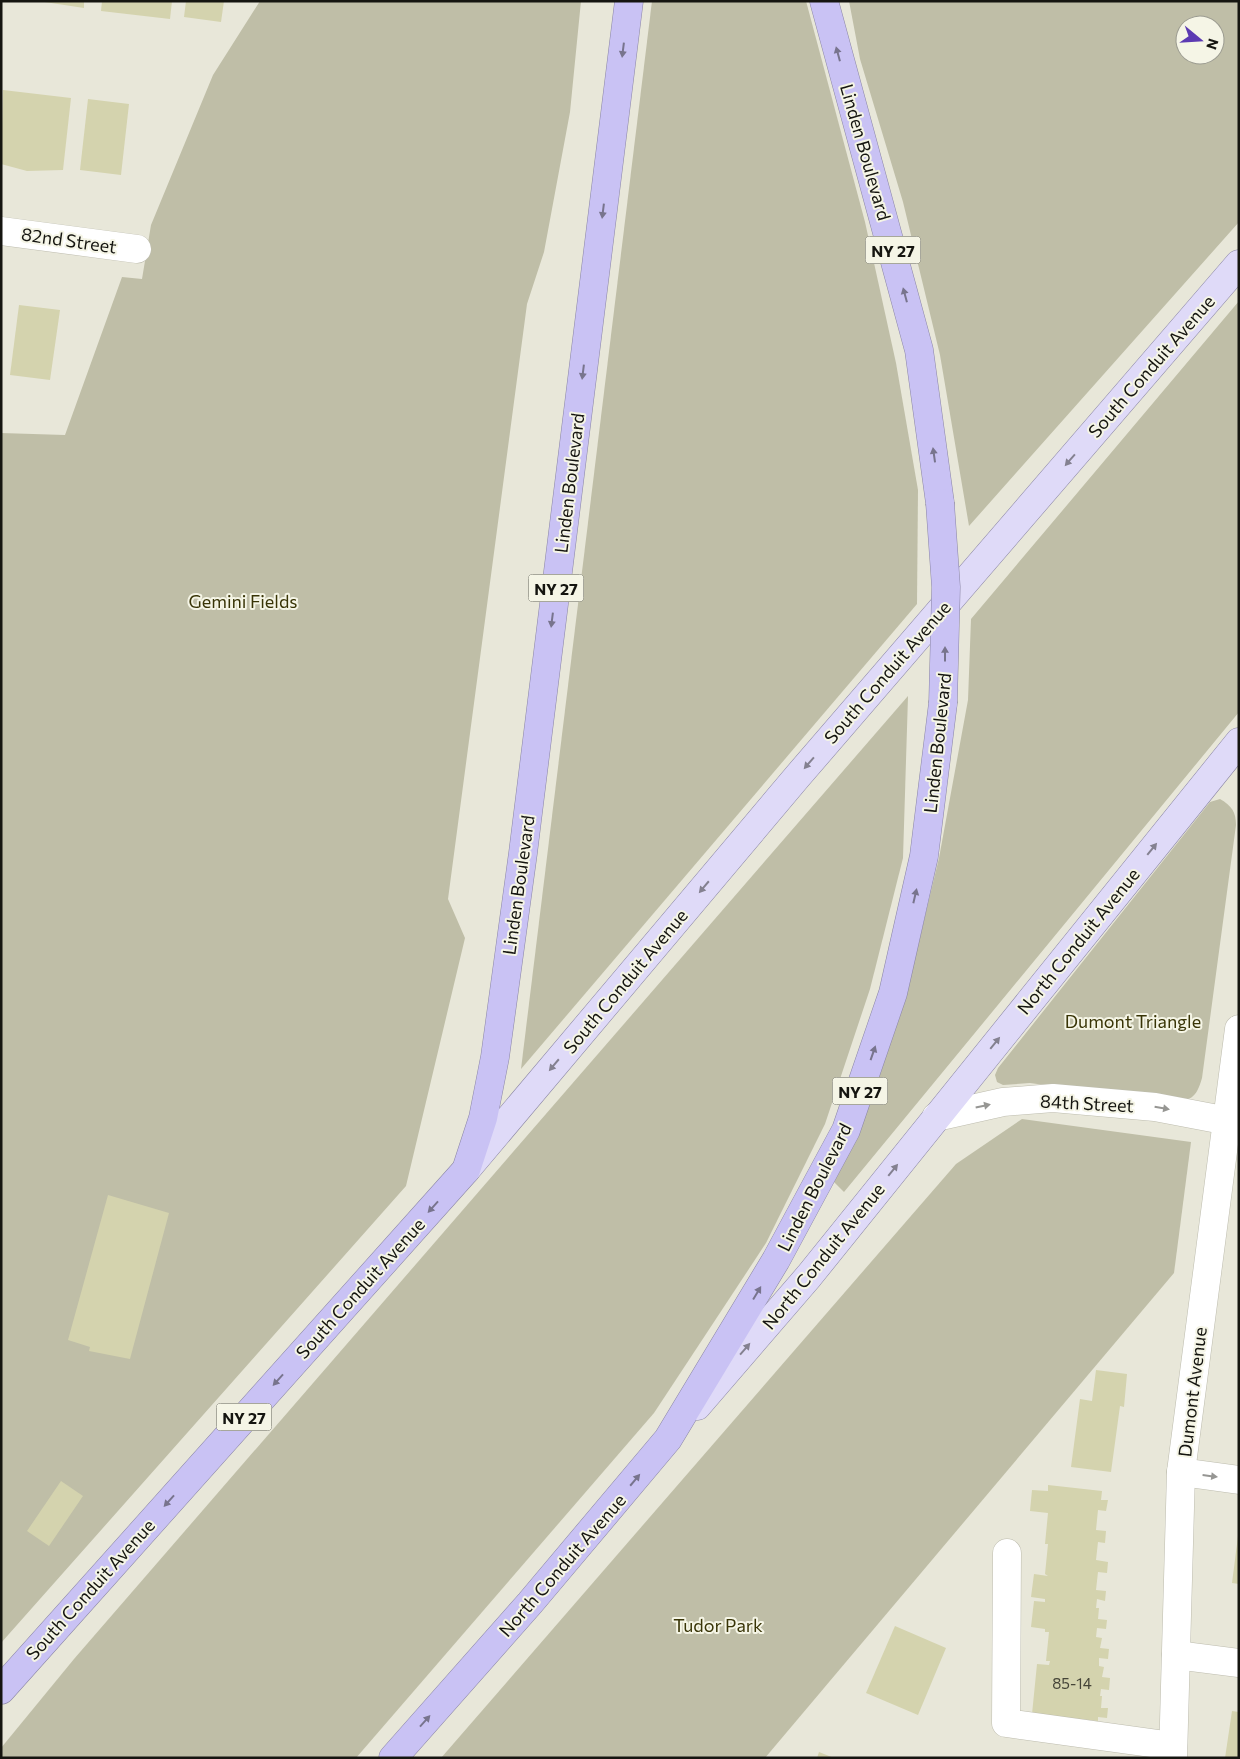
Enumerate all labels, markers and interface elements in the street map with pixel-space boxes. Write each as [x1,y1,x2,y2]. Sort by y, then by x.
north arrow [1175,15,1225,65]
text: N [1203,37,1223,52]
one-way arrow [619,42,627,58]
one-way arrow [834,47,842,62]
street label: Linden Boulevard [836,81,896,223]
one-way arrow [599,203,607,219]
street label: 82nd Street [20,222,118,258]
road number: NY 27 [866,236,920,264]
one-way arrow [901,288,909,303]
street label: South Conduit Avenue [1083,290,1219,442]
one-way arrow [579,364,587,380]
street label: Linden Boulevard [549,412,589,554]
one-way arrow [930,446,938,462]
one-way arrow [1064,454,1076,466]
road number: NY 27 [528,574,584,602]
park label: Gemini Fields [188,590,298,612]
street label: South Conduit Avenue [819,596,955,748]
one-way arrow [548,613,556,629]
one-way arrow [941,646,949,662]
street label: Linden Boulevard [919,672,955,814]
one-way arrow [803,756,814,769]
street label: Linden Boulevard [497,814,539,956]
one-way arrow [1147,842,1158,855]
street label: North Conduit Avenue [1012,863,1144,1019]
one-way arrow [699,881,710,893]
one-way arrow [911,888,919,904]
street label: South Conduit Avenue [558,904,692,1058]
park label: Dumont Triangle [1065,1010,1201,1032]
one-way arrow [990,1037,1001,1050]
one-way arrow [870,1045,877,1060]
one-way arrow [549,1058,560,1071]
road number: NY 27 [832,1078,888,1104]
street label: 84th Street [1040,1090,1134,1116]
one-way arrow [976,1102,991,1110]
one-way arrow [1154,1105,1170,1113]
street label: Linden Boulevard [772,1119,856,1255]
one-way arrow [888,1164,899,1177]
street label: North Conduit Avenue [757,1178,889,1334]
one-way arrow [427,1200,439,1212]
street label: South Conduit Avenue [291,1213,429,1363]
one-way arrow [752,1286,761,1299]
street label: Dumont Avenue [1173,1326,1211,1458]
one-way arrow [740,1343,751,1356]
one-way arrow [272,1373,284,1385]
road number: NY 27 [216,1404,272,1430]
one-way arrow [1202,1472,1218,1480]
one-way arrow [629,1473,640,1486]
street label: North Conduit Avenue [494,1489,630,1641]
one-way arrow [163,1494,175,1506]
street label: South Conduit Avenue [21,1514,159,1664]
park label: Tudor Park [673,1614,763,1636]
house number: 85-14 [1052,1674,1092,1692]
one-way arrow [419,1716,431,1728]

